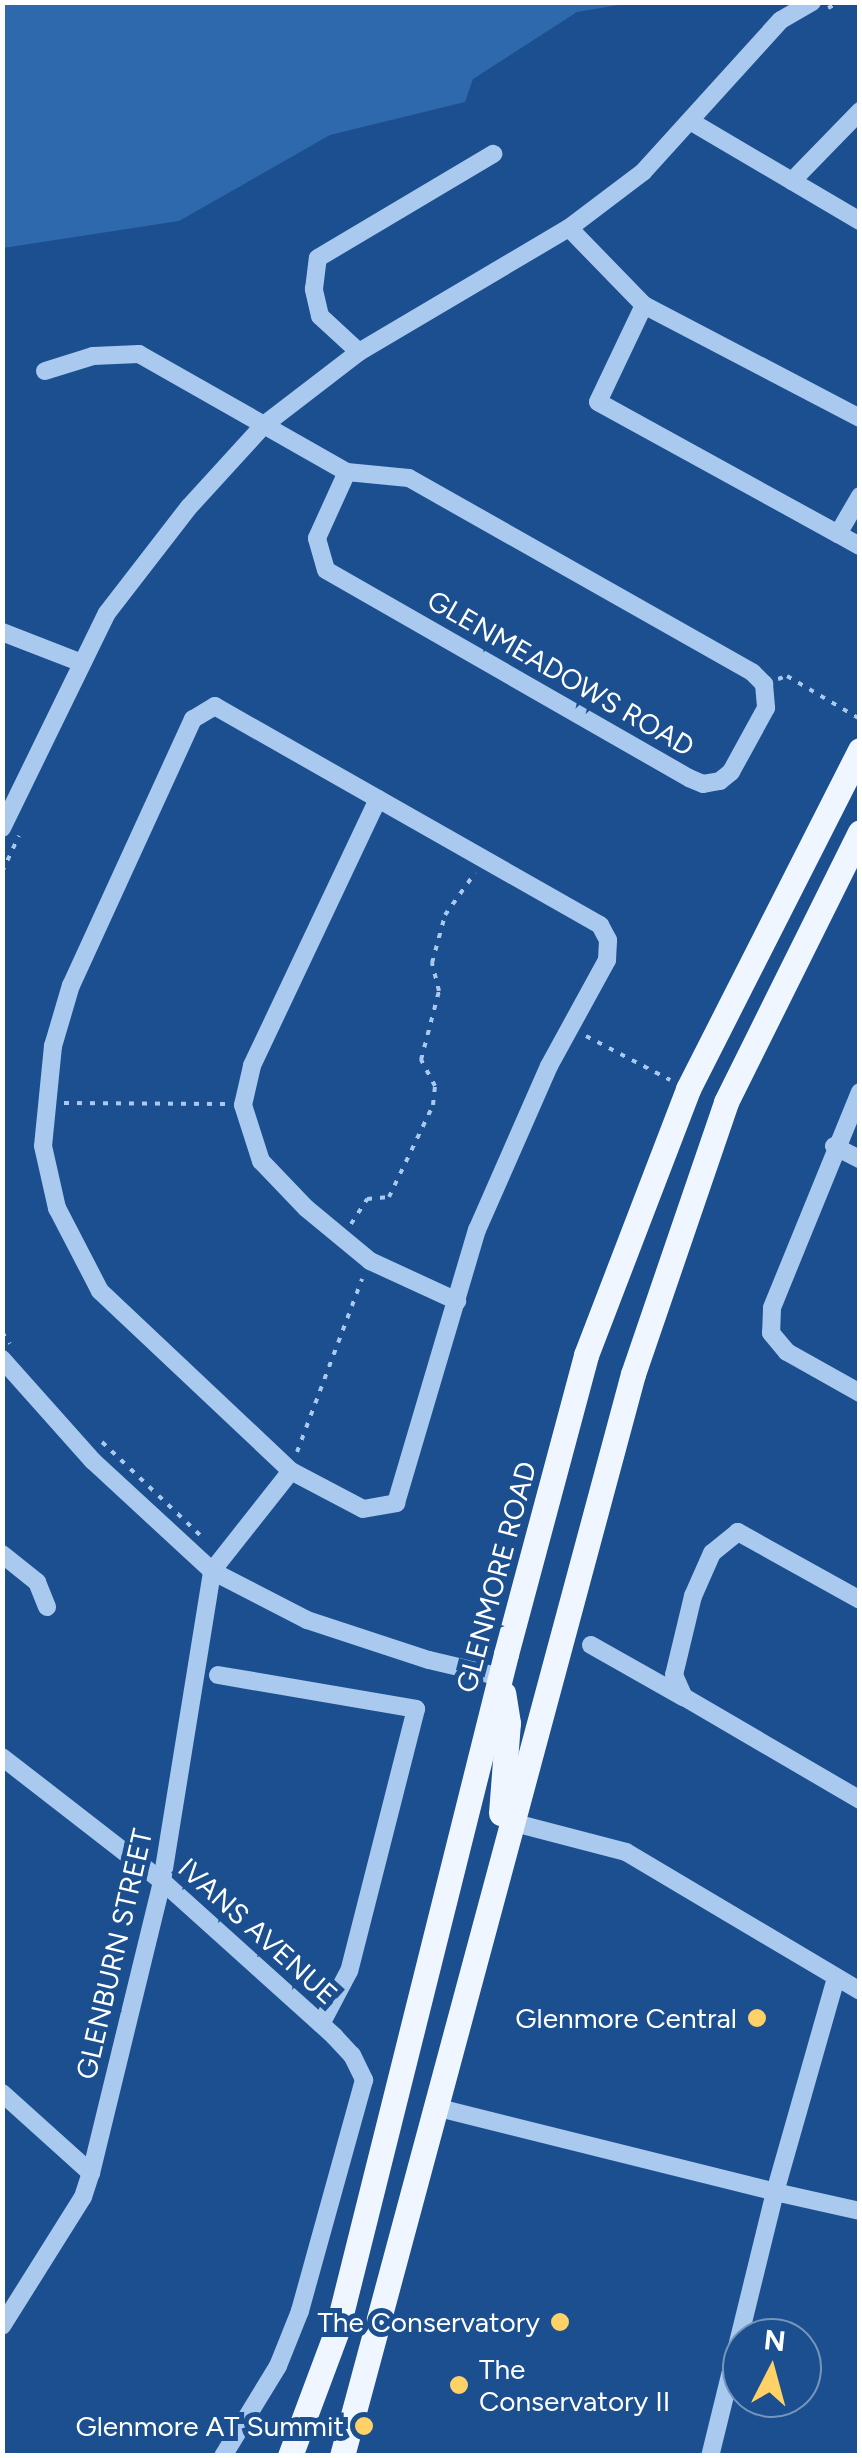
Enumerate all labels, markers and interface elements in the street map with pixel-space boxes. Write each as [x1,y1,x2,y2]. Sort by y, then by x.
street label: GLENMEADOWS ROAD [422,583,700,763]
street label: GLENMORE ROAD [449,1458,543,1696]
street label: GLENBURN STREET [69,1826,159,2082]
street label: IVANS AVENUE [172,1851,344,2011]
place label: Glenmore Central [515,2001,737,2035]
marker: Glenmore Central [746,2007,768,2029]
place label: The Conservatory [317,2305,540,2339]
marker: The Conservatory [549,2311,571,2333]
north arrow [722,2318,822,2418]
text: N [762,2322,787,2358]
place label: The Conservatory II [479,2352,670,2418]
marker: The Conservatory II [448,2374,470,2396]
place label: Glenmore AT Summit [75,2409,344,2443]
marker: Glenmore AT Summit [353,2415,375,2437]

